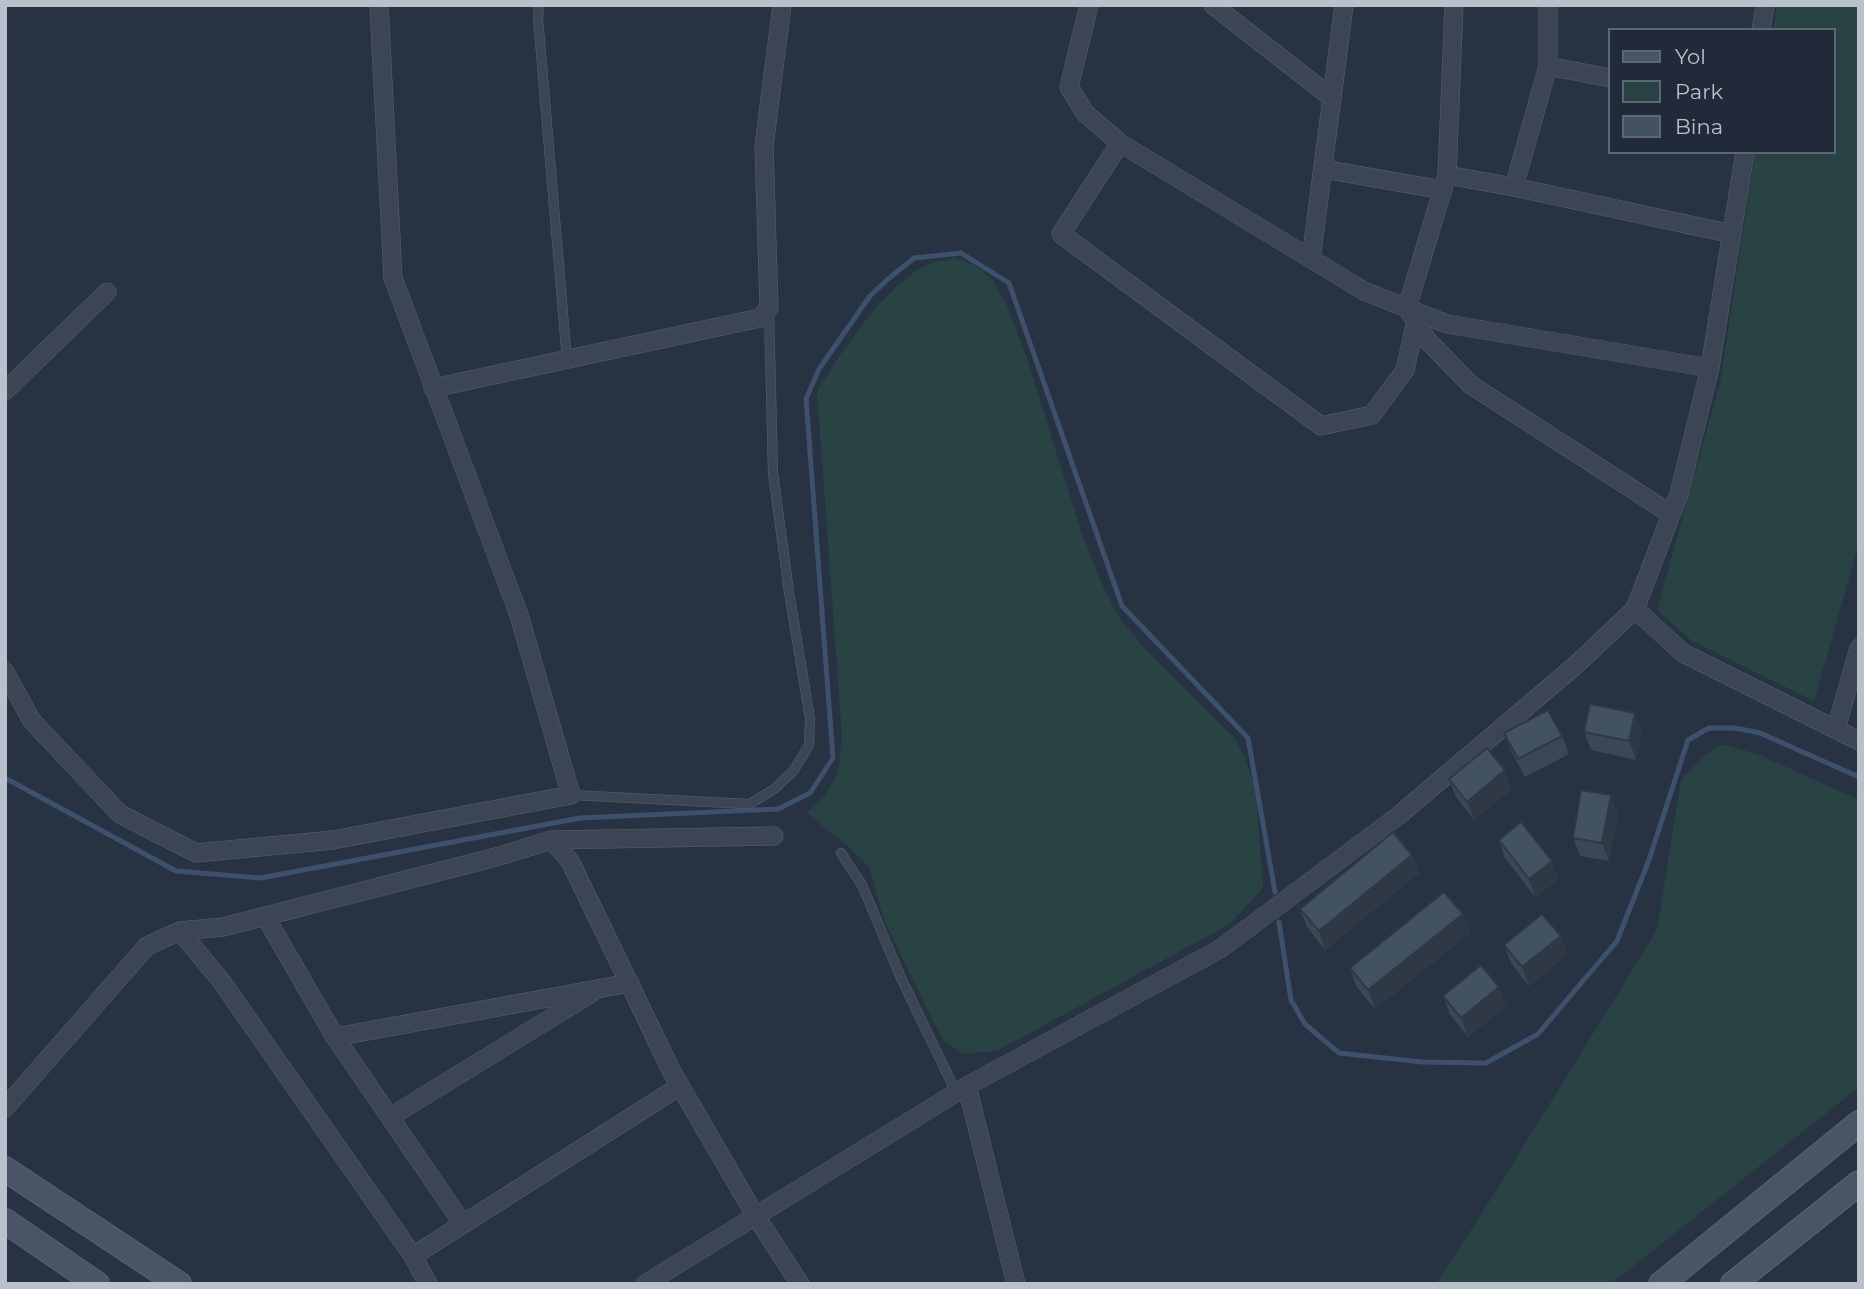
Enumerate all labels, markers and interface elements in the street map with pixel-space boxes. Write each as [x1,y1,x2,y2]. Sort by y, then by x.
legend [1608,28,1836,154]
text: Yol [1675,44,1706,69]
text: Park [1675,79,1723,104]
text: Bina [1675,114,1723,139]

